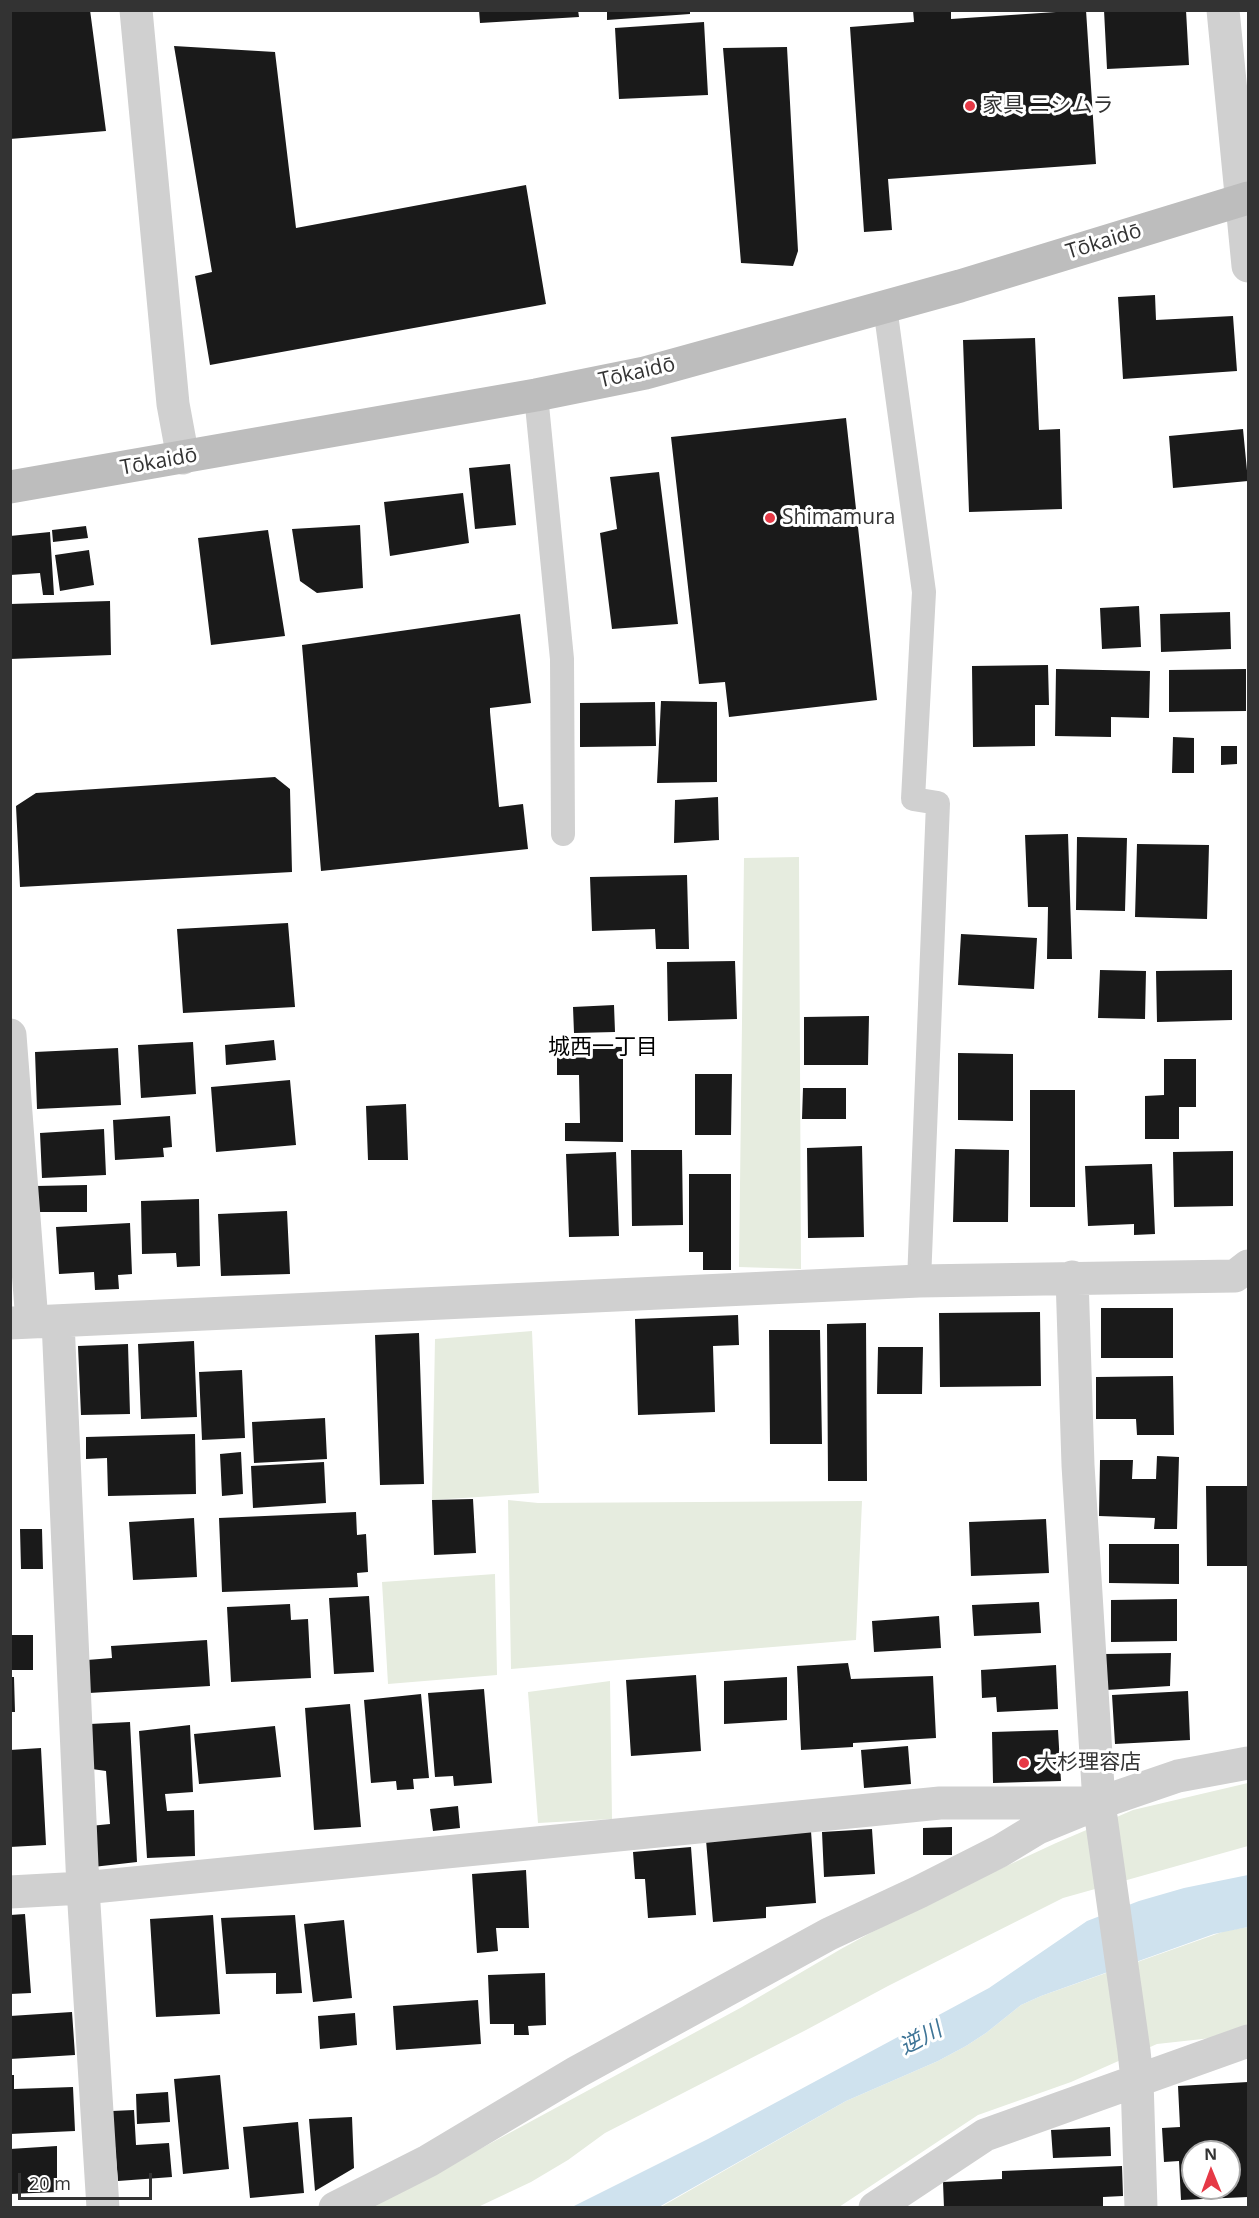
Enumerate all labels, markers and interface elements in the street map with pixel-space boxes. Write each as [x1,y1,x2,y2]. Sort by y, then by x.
place label: 家具 ニシムラ [982,93,1113,119]
marker: 家具 ニシムラ [963,99,977,113]
street label: Tōkaidō [1063,219,1145,265]
street label: Tōkaidō [596,352,678,394]
street label: Tōkaidō [119,443,199,481]
place label: Shimamura [782,505,895,531]
marker: Shimamura [763,511,777,525]
district label: 城西一丁目 [548,1035,658,1061]
place label: 大杉理容店 [1036,1750,1141,1776]
marker: 大杉理容店 [1017,1756,1031,1770]
water label: 逆川 [895,2017,947,2061]
north arrow [1181,2140,1241,2200]
text: N [1204,2143,1217,2165]
scale bar [21,2161,154,2199]
text: 20 m [29,2171,71,2195]

